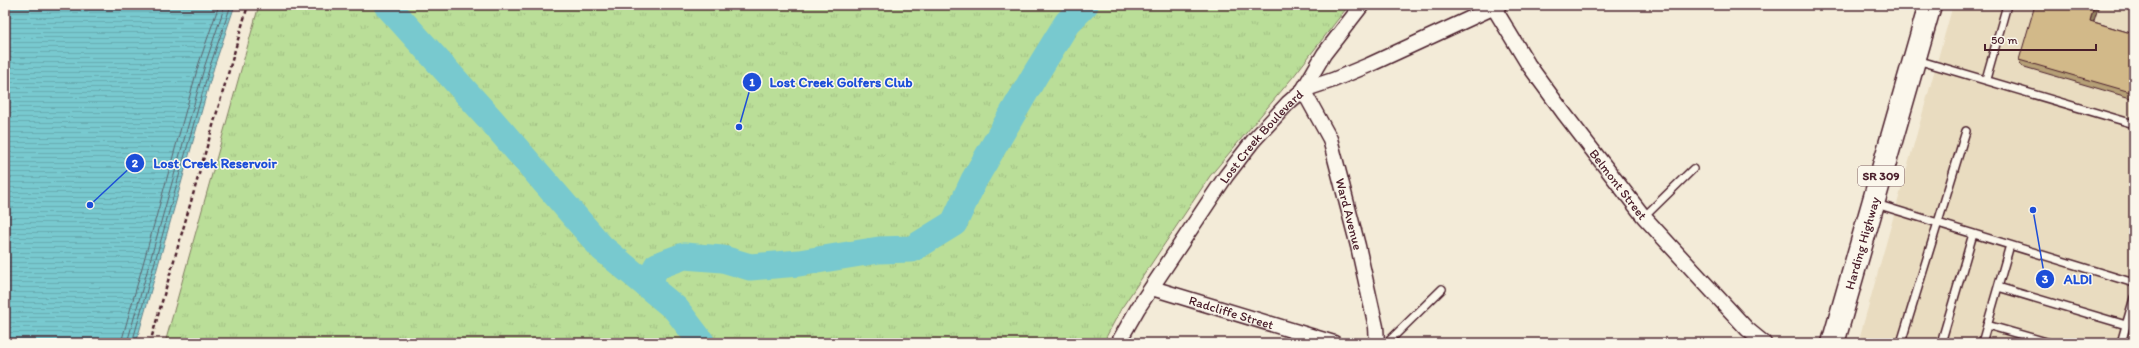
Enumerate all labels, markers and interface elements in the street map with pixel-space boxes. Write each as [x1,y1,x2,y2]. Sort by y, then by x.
scale bar [1985,26,2096,52]
text: 50 m [1991,33,2017,47]
callout: Lost Creek Golfers Club [742,69,921,95]
text: Lost Creek Golfers Club [770,74,912,91]
text: 1 [749,75,755,89]
street label: Lost Creek Boulevard [1216,87,1306,186]
street label: Belmont Street [1586,146,1650,223]
callout: Lost Creek Reservoir [125,150,284,176]
text: Lost Creek Reservoir [153,155,277,172]
text: 2 [132,156,139,170]
road number: SR 309 [1858,166,1904,186]
street label: Ward Avenue [1332,176,1366,251]
street label: Harding Highway [1842,195,1883,291]
callout: ALDI [2035,266,2100,292]
text: ALDI [2063,271,2092,288]
text: 3 [2042,272,2049,286]
street label: Radcliffe Street [1187,293,1276,332]

